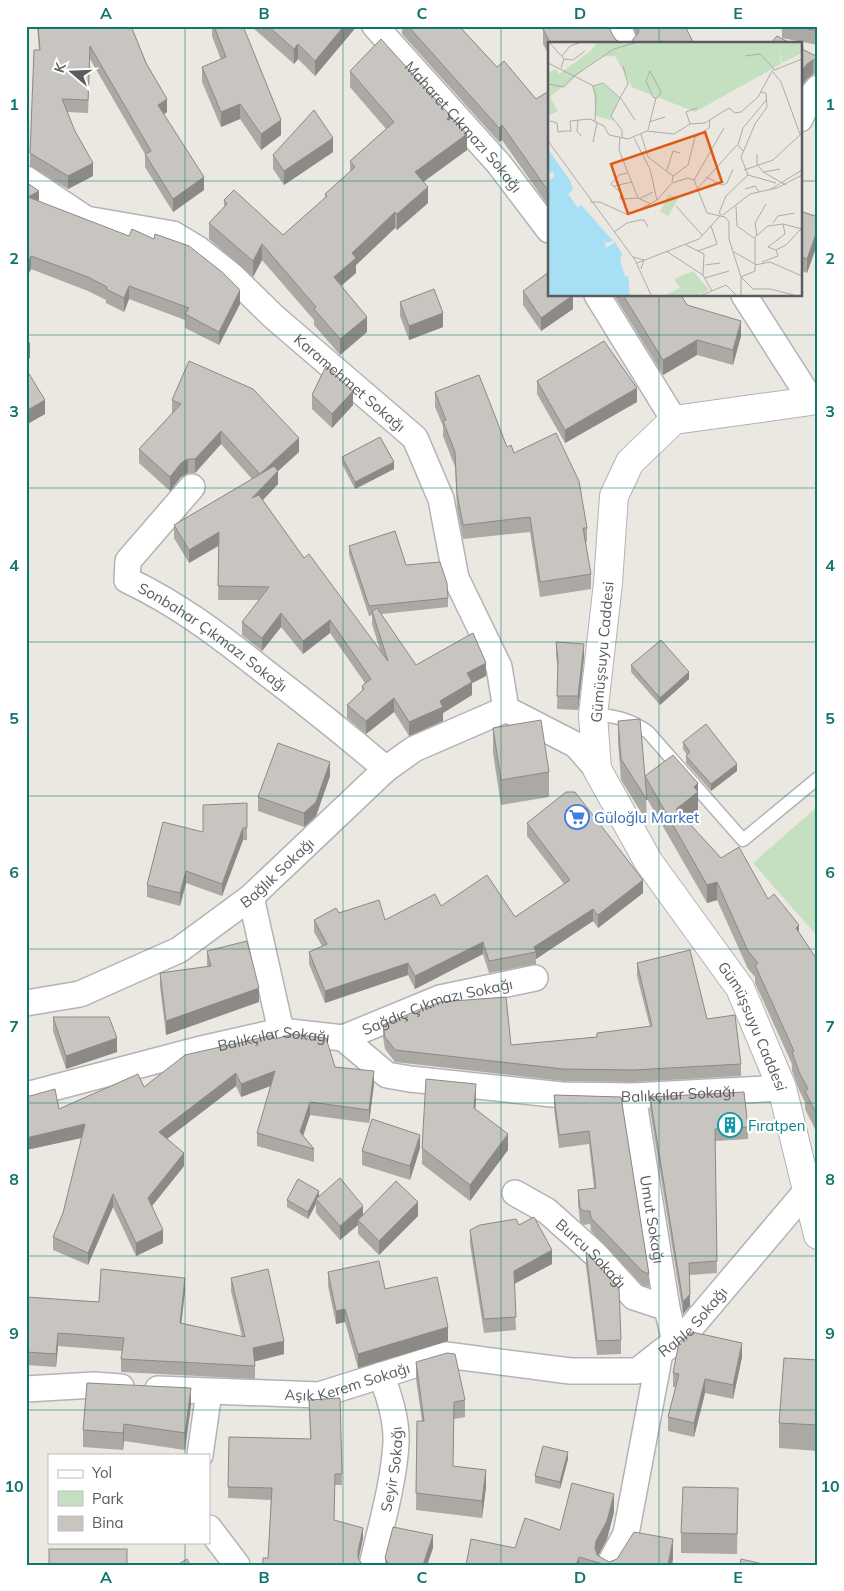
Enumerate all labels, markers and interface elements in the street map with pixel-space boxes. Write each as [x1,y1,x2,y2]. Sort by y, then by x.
text: A [100,3,112,23]
text: B [258,3,270,23]
text: C [417,3,428,23]
text: D [574,3,586,23]
text: E [733,3,743,23]
inset map [548,42,802,296]
north arrow [48,48,98,98]
street label: Maharet Çıkmazı Sokağı [401,57,526,196]
text: K [50,60,70,75]
text: 1 [9,94,19,114]
text: 1 [825,94,835,114]
text: 2 [9,248,19,268]
text: 2 [825,248,835,268]
street label: Karamehmet Sokağı [291,329,410,435]
text: 3 [9,401,19,421]
text: 3 [825,401,835,421]
text: 4 [9,555,19,575]
text: 4 [825,555,835,575]
street label: Sonbahar Çıkmazı Sokağı [135,578,292,695]
street label: Gümüşsuyu Caddesi [586,581,618,723]
text: 5 [9,708,19,728]
text: 5 [825,708,835,728]
supermarket icon: Güloğlu Market [564,804,590,830]
place label: Güloğlu Market [594,808,699,827]
street label: Bağlık Sokağı [236,833,318,912]
text: 6 [9,862,19,882]
text: 6 [825,862,835,882]
street label: Gümüşsuyu Caddesi [714,957,792,1093]
street label: Sağdıç Çıkmazı Sokağı [359,973,514,1039]
text: 7 [9,1016,19,1036]
text: 7 [825,1016,835,1036]
street label: Balıkçılar Sokağı [215,1021,331,1055]
street label: Balıkçılar Sokağı [621,1081,735,1106]
building icon: Fıratpen [717,1112,743,1138]
place label: Fıratpen [748,1116,805,1135]
text: 8 [9,1169,19,1189]
text: 8 [825,1169,835,1189]
street label: Umut Sokağı [636,1174,669,1265]
street label: Burcu Sokağı [552,1214,631,1292]
street label: Rahle Sokağı [654,1282,731,1361]
text: 9 [9,1323,19,1343]
text: 9 [825,1323,835,1343]
street label: Aşık Kerem Sokağı [284,1358,412,1404]
street label: Seyir Sokağı [376,1426,406,1513]
legend [48,1454,210,1544]
text: Yol [91,1463,112,1482]
text: 10 [4,1476,24,1496]
text: 10 [820,1476,840,1496]
text: Park [92,1489,124,1508]
text: Bina [92,1513,124,1532]
text: A [100,1567,112,1587]
text: B [258,1567,270,1587]
text: C [417,1567,428,1587]
text: D [574,1567,586,1587]
text: E [733,1567,743,1587]

